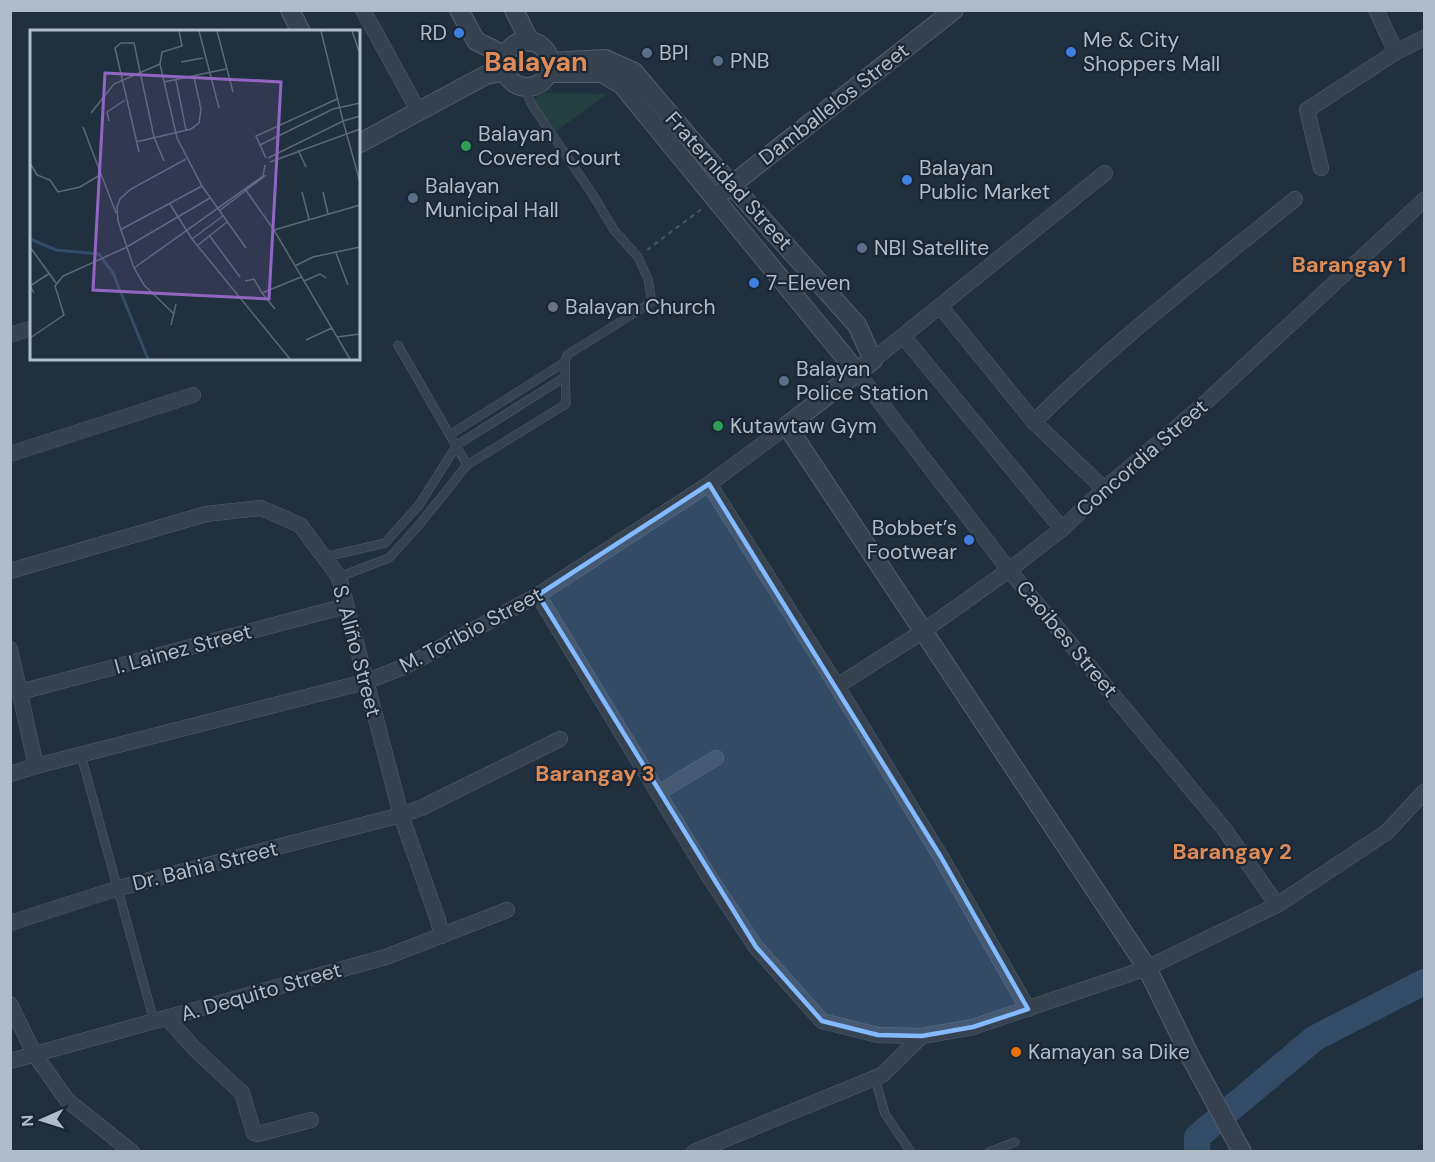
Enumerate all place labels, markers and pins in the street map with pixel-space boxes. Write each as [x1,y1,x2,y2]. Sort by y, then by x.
place label: RD [420,19,447,47]
marker: RD [452,26,466,40]
place label: Me & City Shoppers Mall [1083,26,1220,78]
place label: BPI [659,39,689,67]
marker: Me & City Shoppers Mall [1064,45,1078,59]
marker: BPI [640,46,654,60]
place label: PNB [730,47,769,75]
marker: PNB [711,54,725,68]
place label: Balayan Covered Court [478,120,621,172]
marker: Balayan Covered Court [459,139,473,153]
place label: Balayan Public Market [919,154,1050,206]
place label: Balayan Municipal Hall [425,172,559,224]
marker: Balayan Public Market [900,173,914,187]
marker: Balayan Municipal Hall [406,191,420,205]
place label: NBI Satellite [874,234,989,262]
marker: NBI Satellite [855,241,869,255]
place label: 7-Eleven [766,269,850,297]
marker: 7-Eleven [747,276,761,290]
place label: Balayan Church [565,293,716,321]
marker: Balayan Church [546,300,560,314]
place label: Balayan Police Station [796,355,929,407]
marker: Balayan Police Station [777,374,791,388]
place label: Kutawtaw Gym [730,412,877,440]
marker: Kutawtaw Gym [711,419,725,433]
place label: Bobbet’s Footwear [867,514,957,566]
marker: Bobbet’s Footwear [962,533,976,547]
place label: Kamayan sa Dike [1028,1038,1190,1066]
marker: Kamayan sa Dike [1009,1045,1023,1059]

